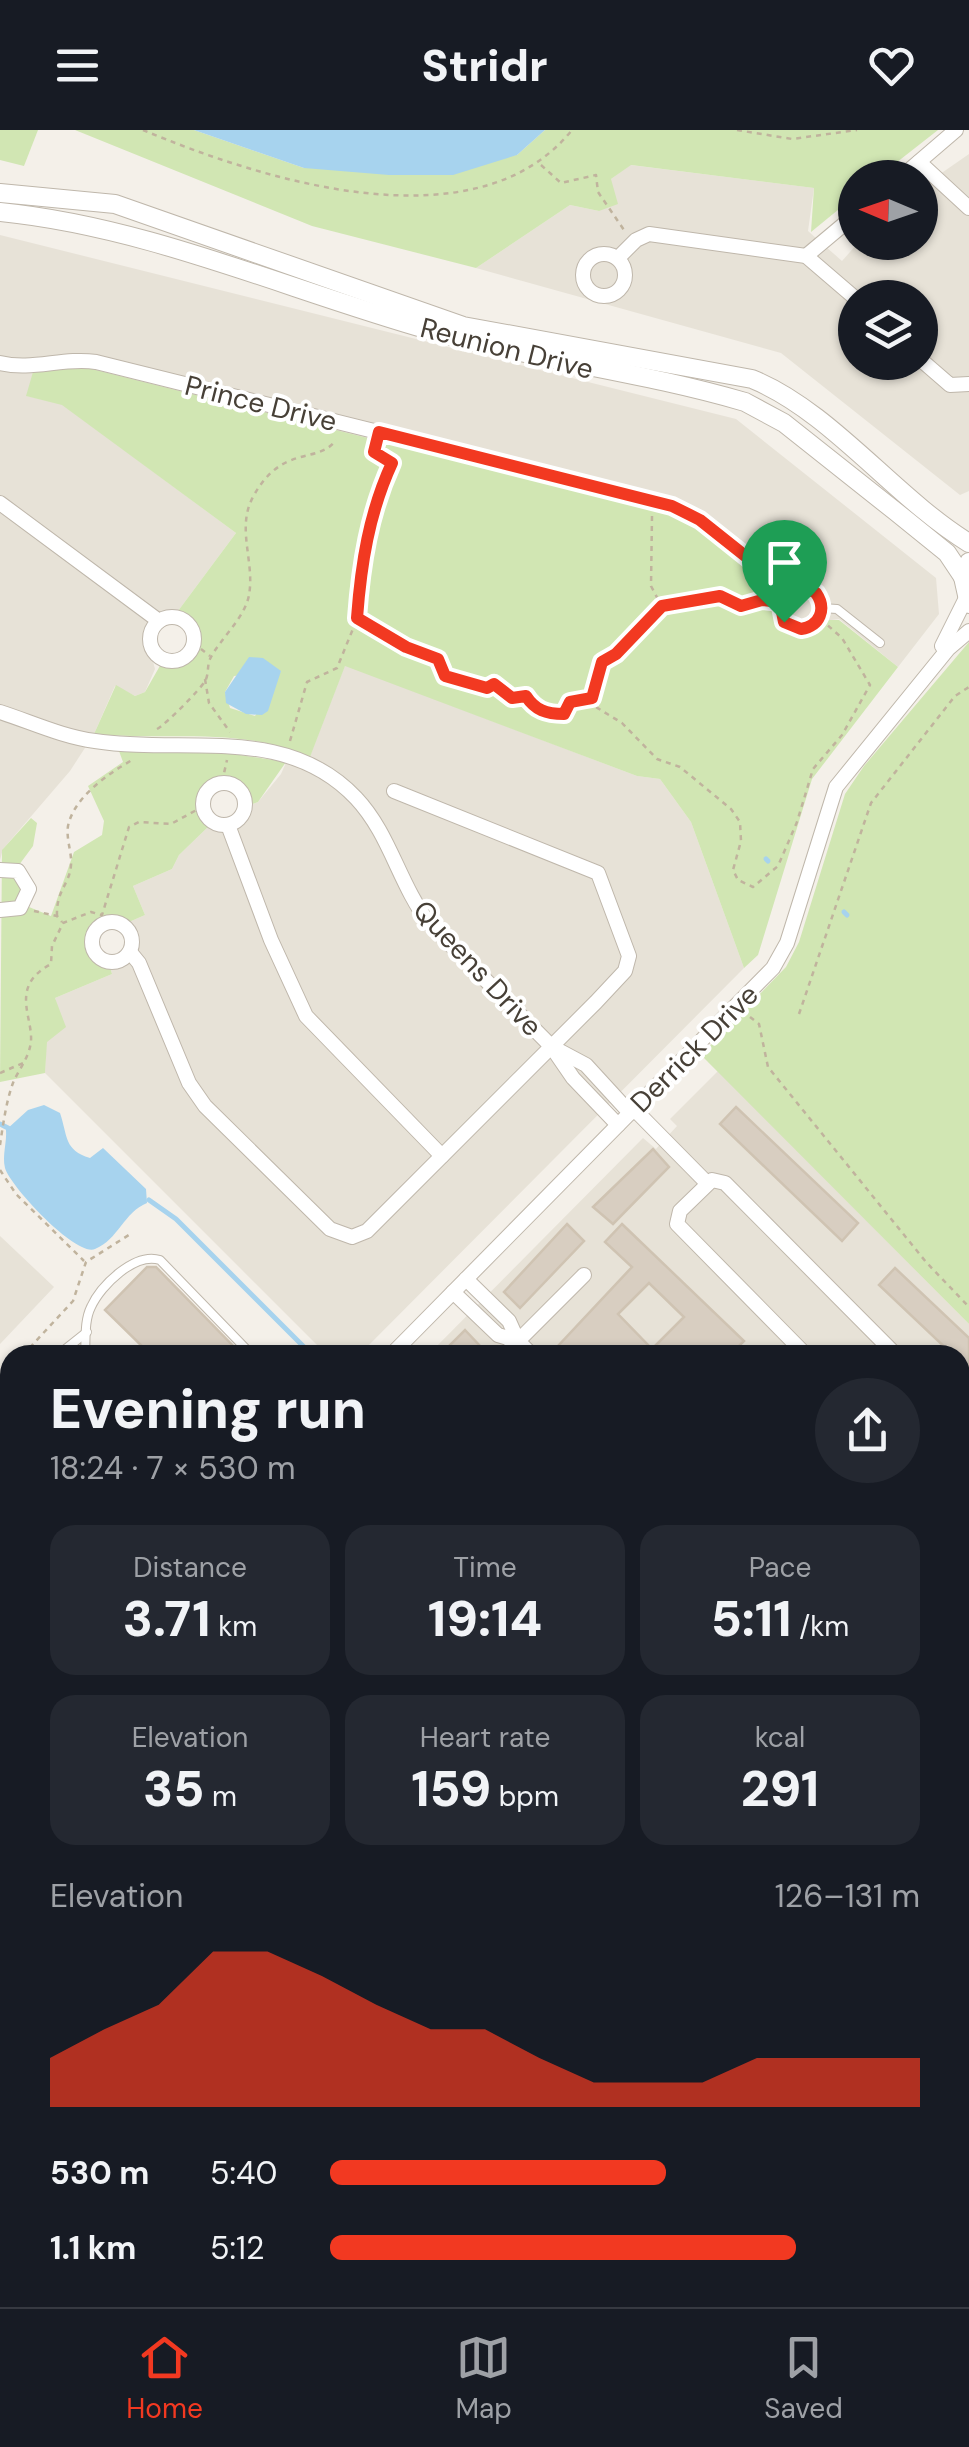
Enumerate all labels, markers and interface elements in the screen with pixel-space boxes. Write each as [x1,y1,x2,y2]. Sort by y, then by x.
text: Stridr [421,36,548,95]
icon: menu [50,38,105,93]
icon: heart [864,38,919,93]
north arrow [838,160,938,260]
map controls [838,160,938,380]
button: layers [838,280,938,380]
street label: Reunion Drive [417,309,597,388]
street label: Prince Drive [181,367,341,440]
pin [742,520,827,623]
icon: arrive [757,535,812,590]
street label: Queens Drive [405,892,550,1044]
street label: Derrick Drive [622,976,766,1120]
text: Evening run [50,1373,366,1445]
button: share [815,1378,920,1483]
text: 18:24 · 7 × 530 m [50,1447,296,1489]
text: Distance [133,1549,247,1586]
text: Time [453,1549,517,1586]
text: Pace [749,1549,811,1586]
text: 3.71 [123,1586,211,1652]
text: 19:14 [428,1586,542,1652]
text: 5:11 [711,1586,792,1652]
text: km [211,1608,257,1645]
text: /km [792,1608,849,1645]
text: Elevation [132,1719,248,1756]
text: Heart rate [420,1719,550,1756]
text: kcal [755,1719,805,1756]
text: 35 [143,1756,204,1822]
text: 159 [411,1756,491,1822]
text: 291 [741,1756,819,1822]
text: m [204,1778,237,1815]
text: bpm [491,1778,559,1815]
text: Elevation [50,1875,183,1917]
text: 126–131 m [775,1875,920,1917]
text: 530 m [50,2152,149,2194]
text: 5:40 [210,2152,277,2194]
text: 1.1 km [50,2227,136,2269]
text: 5:12 [210,2227,264,2269]
tab: Home [126,2330,203,2427]
tab: Map [455,2330,512,2427]
tab: Saved [764,2330,843,2427]

